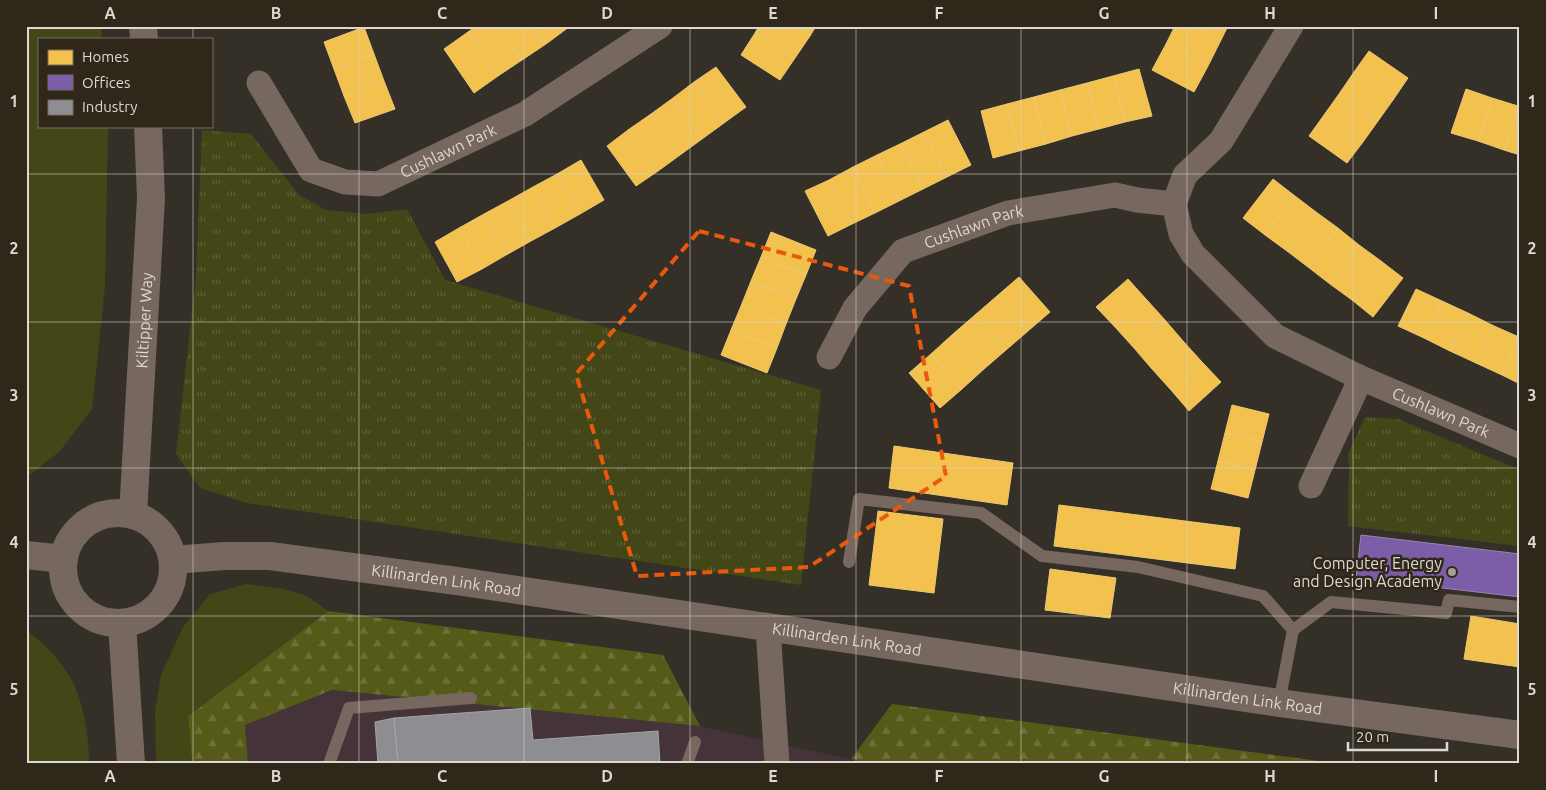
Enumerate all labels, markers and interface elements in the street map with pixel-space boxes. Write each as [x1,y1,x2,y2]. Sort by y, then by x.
text: A [104,4,116,22]
text: B [271,4,281,22]
text: C [437,4,447,22]
text: D [601,4,613,22]
text: E [768,4,778,22]
text: F [935,4,944,22]
text: G [1098,4,1110,22]
text: H [1264,4,1276,22]
text: I [1434,4,1438,22]
legend [38,38,212,128]
text: Homes [82,48,129,65]
text: Offices [82,74,130,91]
text: 1 [9,92,19,110]
text: 1 [1527,92,1537,110]
text: Industry [82,98,137,115]
street label: Cushlawn Park [397,120,499,181]
street label: Cushlawn Park [921,202,1025,252]
text: 2 [9,239,19,257]
text: 2 [1527,239,1537,257]
street label: Kiltipper Way [132,272,156,369]
street label: Cushlawn Park [1389,383,1493,441]
text: 3 [9,386,19,404]
text: 3 [1527,386,1537,404]
text: 4 [9,533,19,551]
text: 4 [1527,533,1537,551]
place label: Computer, Energy and Design Academy [1293,554,1442,590]
street label: Killinarden Link Road [370,561,522,599]
marker: Computer, Energy and Design Academy [1446,566,1458,578]
street label: Killinarden Link Road [771,619,923,659]
street label: Killinarden Link Road [1172,678,1323,718]
text: 5 [9,680,19,698]
text: 5 [1527,680,1537,698]
scale bar [1348,720,1447,752]
text: 20 m [1356,728,1389,745]
text: A [104,767,116,785]
text: B [271,767,281,785]
text: C [437,767,447,785]
text: D [601,767,613,785]
text: E [768,767,778,785]
text: F [935,767,944,785]
text: G [1098,767,1110,785]
text: H [1264,767,1276,785]
text: I [1434,767,1438,785]

